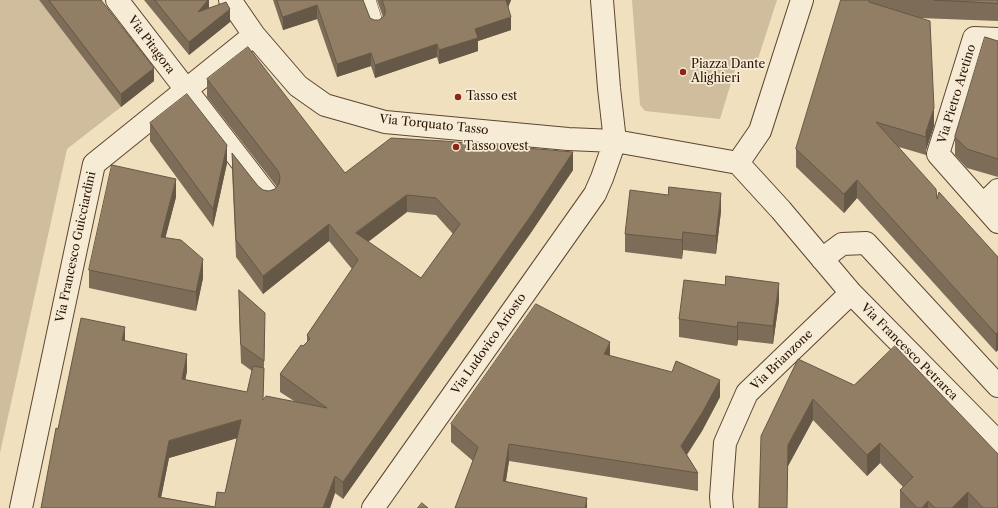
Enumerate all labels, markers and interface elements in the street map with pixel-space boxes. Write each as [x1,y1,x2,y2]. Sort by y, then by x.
street label: Via Pitagora [125,13,177,77]
street label: Via Pietro Aretino [935,43,979,145]
place label: Piazza Dante Alighieri [691,58,765,86]
marker: Piazza Dante Alighieri [678,67,688,77]
place label: Tasso est [466,90,517,104]
marker: Tasso est [453,92,463,102]
street label: Via Torquato Tasso [379,112,489,138]
place label: Tasso ovest [464,140,528,154]
marker: Tasso ovest [451,142,461,152]
street label: Via Francesco Guicciardini [53,170,99,324]
street label: Via Ludovico Ariosto [449,291,529,397]
street label: Via Francesco Petrarca [858,301,960,403]
street label: Via Brianzone [748,327,816,393]

